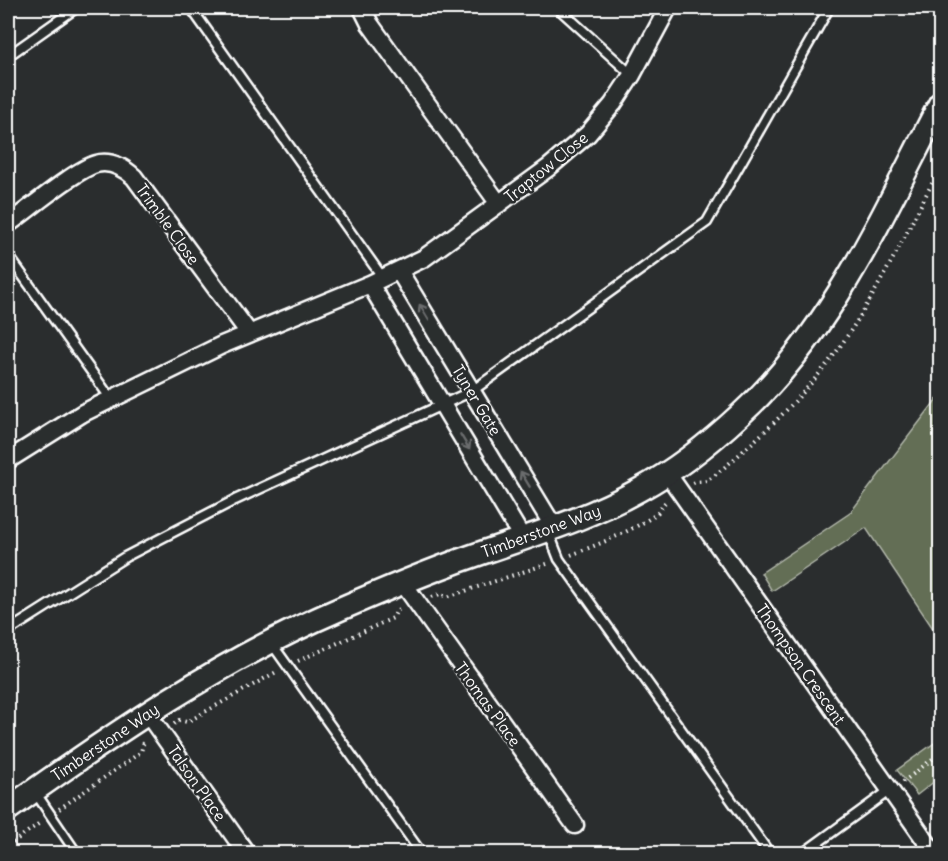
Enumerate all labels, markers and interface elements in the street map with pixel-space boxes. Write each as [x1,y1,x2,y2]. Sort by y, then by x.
street label: Traptow Close [500,127,592,207]
street label: Trimble Close [132,180,204,268]
one-way arrow [418,304,430,321]
street label: Tyner Gate [448,361,506,439]
one-way arrow [460,433,472,450]
one-way arrow [518,471,530,488]
street label: Timberstone Way [479,500,603,562]
street label: Thompson Crescent [752,600,850,729]
street label: Thomas Place [451,658,525,750]
street label: Timberstone Way [47,699,163,785]
street label: Talson Place [164,741,230,825]

